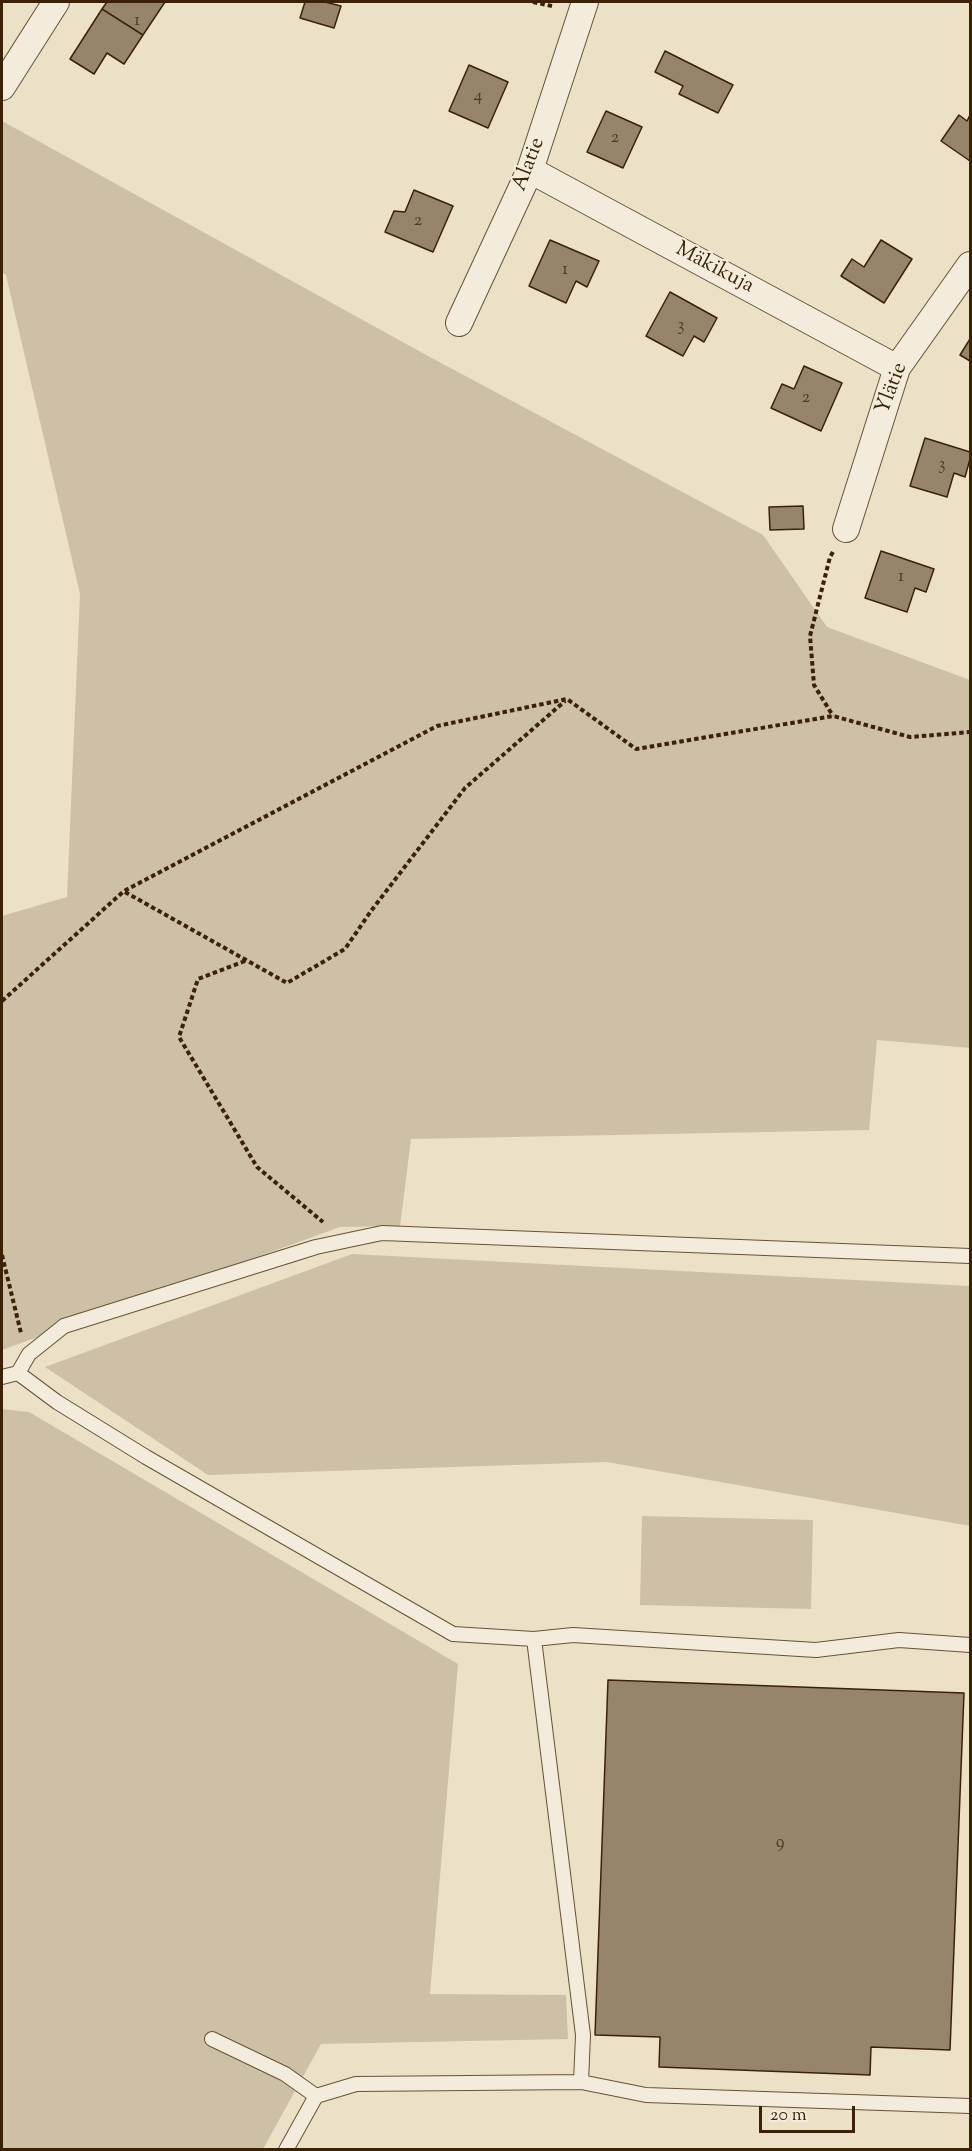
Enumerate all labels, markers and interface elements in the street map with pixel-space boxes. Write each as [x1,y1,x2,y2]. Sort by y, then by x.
house number: 1 [134,11,140,33]
house number: 4 [473,86,483,108]
house number: 2 [611,128,619,150]
street label: Alatie [508,135,552,195]
house number: 2 [414,211,422,233]
street label: Mäkikuja [671,238,757,300]
house number: 1 [562,260,568,282]
house number: 3 [677,316,685,338]
street label: Ylätie [872,360,914,418]
house number: 2 [802,388,810,410]
house number: 3 [938,455,946,477]
house number: 1 [898,567,904,589]
house number: 9 [776,1833,784,1855]
scale bar [762,2094,858,2132]
text: 20 m [770,2103,807,2129]

